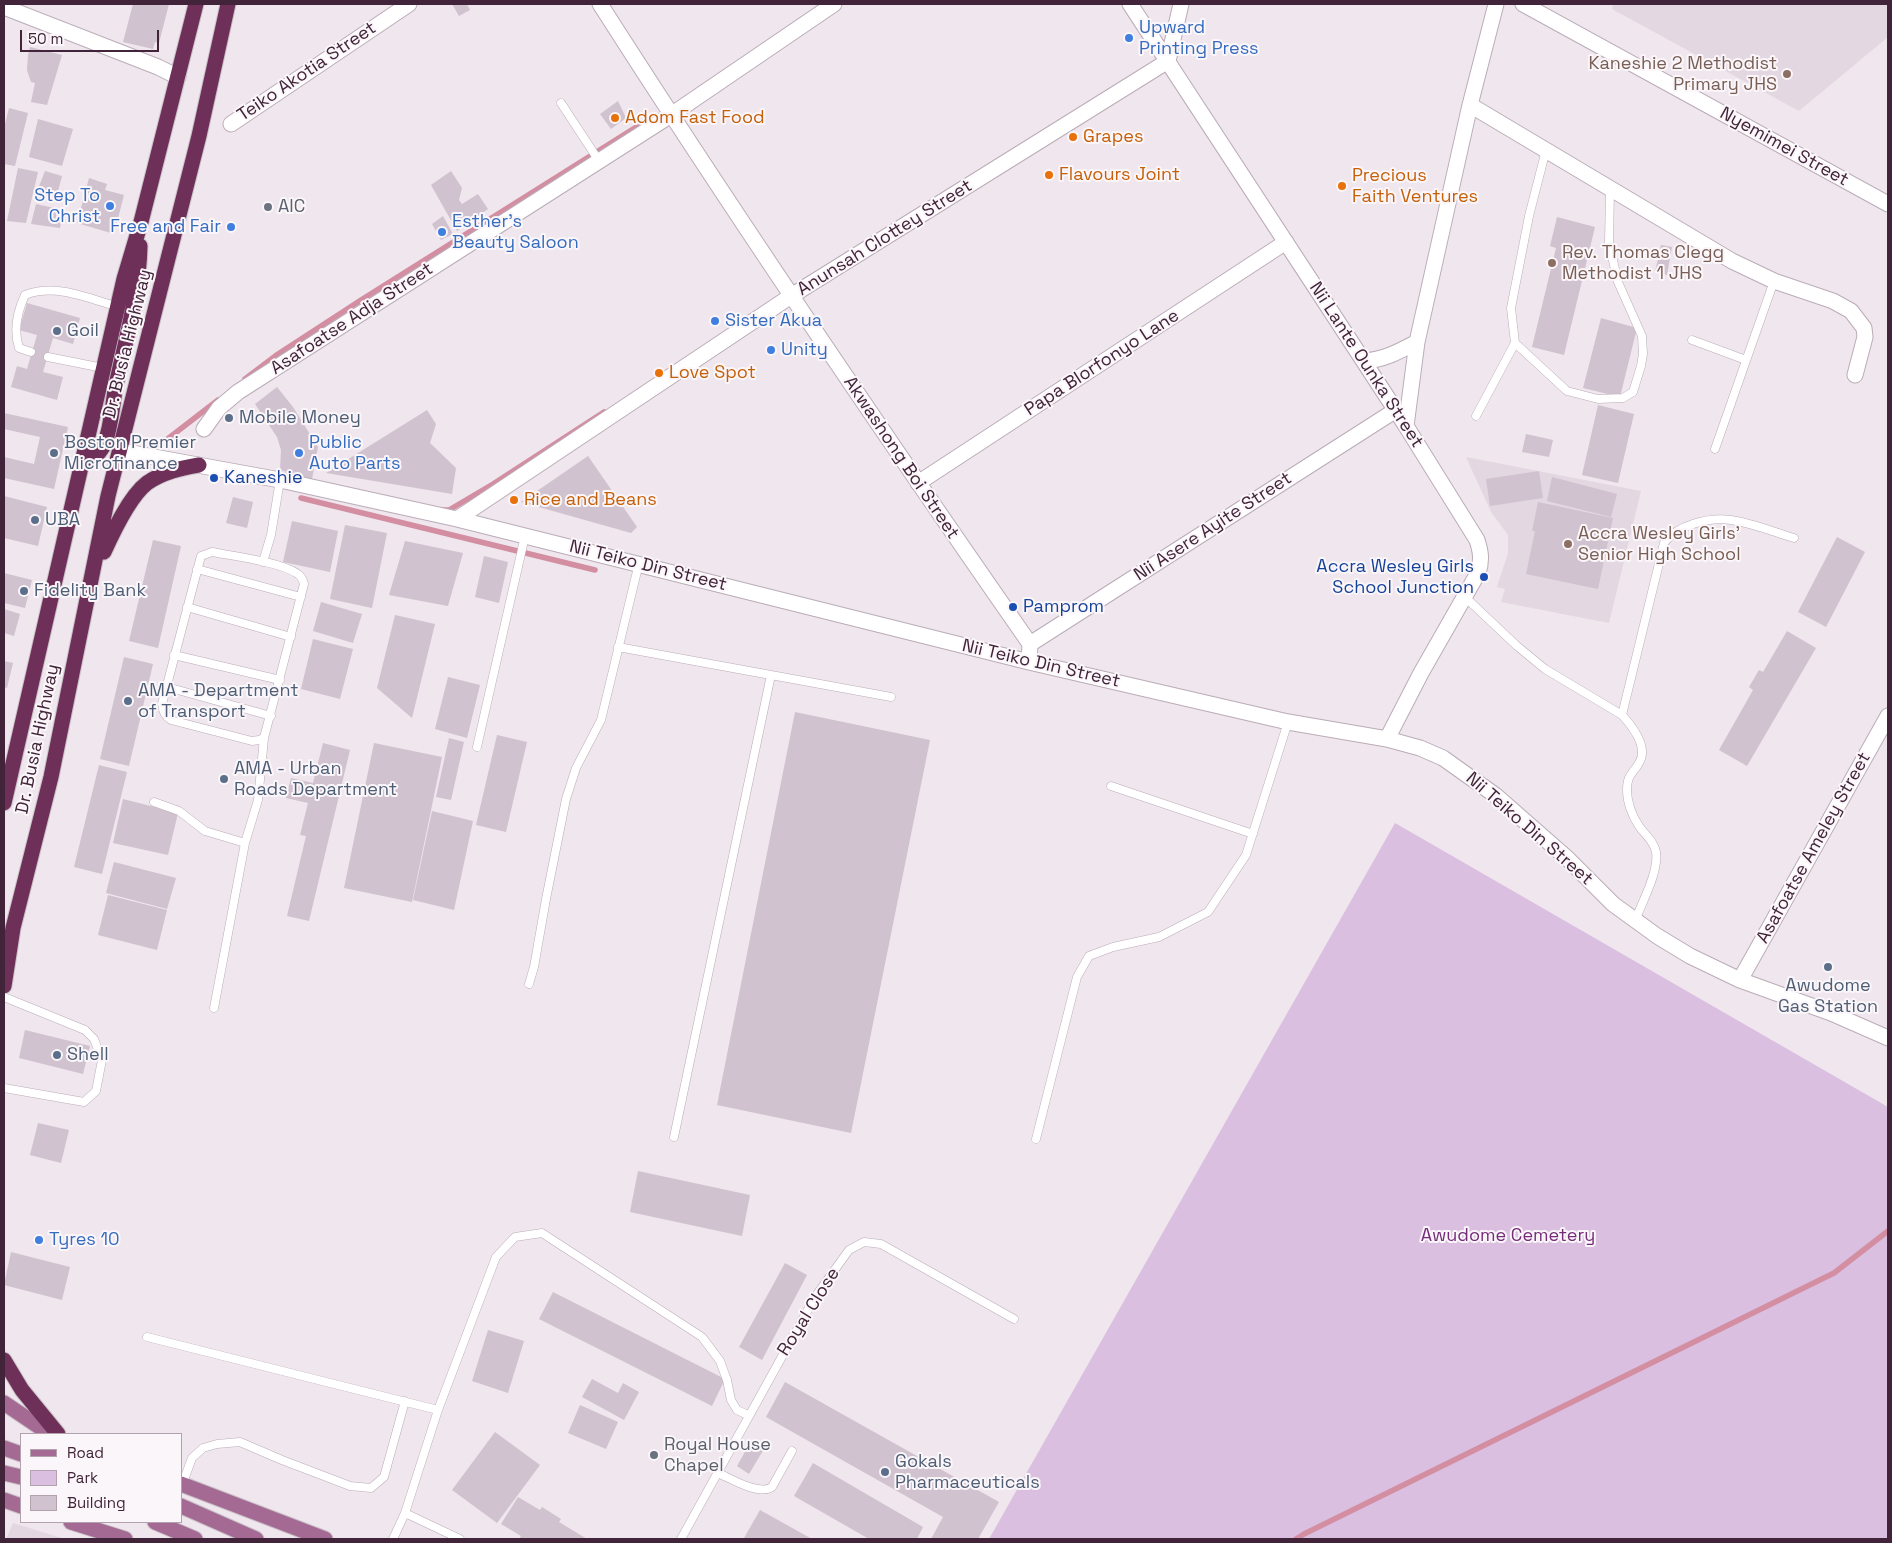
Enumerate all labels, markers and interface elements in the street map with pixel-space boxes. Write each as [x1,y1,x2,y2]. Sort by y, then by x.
place label: Upward Printing Press [1139,17,1259,59]
street label: Teiko Akotia Street [233,18,381,126]
scale bar [22,20,161,52]
text: 50 m [28,29,63,48]
marker: Upward Printing Press [1123,32,1135,44]
place label: Kaneshie 2 Methodist Primary JHS [1588,53,1777,96]
marker: Kaneshie 2 Methodist Primary JHS [1781,68,1793,80]
street label: Nyemimei Street [1716,103,1852,191]
place label: Adom Fast Food [625,107,765,129]
marker: Adom Fast Food [609,112,621,124]
place label: Grapes [1083,126,1143,148]
marker: Grapes [1067,131,1079,143]
place label: Flavours Joint [1059,164,1180,186]
place label: Precious Faith Ventures [1352,165,1478,208]
marker: Flavours Joint [1043,169,1055,181]
street label: Anunsah Clottey Street [794,175,976,301]
marker: Precious Faith Ventures [1336,180,1348,192]
place label: Step To Christ [34,185,100,228]
place label: AIC [278,196,305,218]
marker: Step To Christ [104,200,116,212]
marker: AIC [262,201,274,213]
place label: Esther's Beauty Saloon [452,211,579,253]
place label: Free and Fair [110,216,221,238]
marker: Free and Fair [225,221,237,233]
marker: Esther's Beauty Saloon [436,226,448,238]
place label: Rev. Thomas Clegg Methodist 1 JHS [1562,242,1724,284]
marker: Rev. Thomas Clegg Methodist 1 JHS [1546,257,1558,269]
street label: Asafoatse Adja Street [267,258,437,380]
street label: Dr. Busia Highway [99,267,157,421]
street label: Nii Lante Ounka Street [1304,278,1428,452]
street label: Papa Blorfonyo Lane [1021,305,1183,421]
place label: Sister Akua [725,310,822,332]
marker: Sister Akua [709,315,721,327]
place label: Goil [67,320,99,342]
marker: Goil [51,325,63,337]
place label: Unity [781,339,828,361]
marker: Unity [765,344,777,356]
place label: Love Spot [669,362,756,384]
marker: Love Spot [653,367,665,379]
street label: Akwashong Boi Street [839,373,963,543]
place label: Mobile Money [239,407,361,429]
marker: Mobile Money [223,412,235,424]
place label: Boston Premier Microfinance [64,432,196,474]
place label: Public Auto Parts [309,432,401,474]
marker: Boston Premier Microfinance [48,447,60,459]
marker: Public Auto Parts [293,447,305,459]
place label: Kaneshie [224,467,303,489]
street label: Nii Asere Ayite Street [1130,468,1296,586]
marker: Kaneshie [208,472,220,484]
place label: Rice and Beans [524,489,657,511]
marker: Rice and Beans [508,494,520,506]
place label: UBA [45,509,80,531]
marker: UBA [29,514,41,526]
place label: Accra Wesley Girls' Senior High School [1578,523,1741,566]
street label: Nii Teiko Din Street [567,536,729,596]
marker: Accra Wesley Girls' Senior High School [1562,538,1574,550]
place label: Accra Wesley Girls School Junction [1316,556,1474,598]
marker: Accra Wesley Girls School Junction [1478,571,1490,583]
place label: Fidelity Bank [34,580,146,602]
marker: Fidelity Bank [18,585,30,597]
place label: Pamprom [1023,596,1104,618]
marker: Pamprom [1007,601,1019,613]
street label: Nii Teiko Din Street [960,635,1122,693]
street label: Dr. Busia Highway [12,662,64,816]
place label: AMA - Department of Transport [138,680,298,722]
marker: AMA - Department of Transport [122,695,134,707]
street label: Asafoatse Ameley Street [1752,749,1876,947]
place label: AMA - Urban Roads Department [234,758,397,801]
street label: Nii Teiko Din Street [1461,768,1597,890]
marker: AMA - Urban Roads Department [218,773,230,785]
marker: Awudome Gas Station [1822,961,1834,973]
place label: Awudome Gas Station [1778,975,1878,1018]
place label: Shell [67,1044,109,1066]
marker: Shell [51,1049,63,1061]
park label: Awudome Cemetery [1421,1225,1595,1247]
place label: Tyres 10 [49,1229,120,1251]
marker: Tyres 10 [33,1234,45,1246]
street label: Royal Close [773,1264,845,1360]
legend [20,1433,182,1523]
place label: Royal House Chapel [664,1434,771,1476]
text: Road [67,1443,104,1462]
marker: Royal House Chapel [648,1449,660,1461]
place label: Gokals Pharmaceuticals [895,1451,1040,1494]
marker: Gokals Pharmaceuticals [879,1466,891,1478]
text: Park [67,1468,98,1487]
text: Building [67,1493,126,1512]

